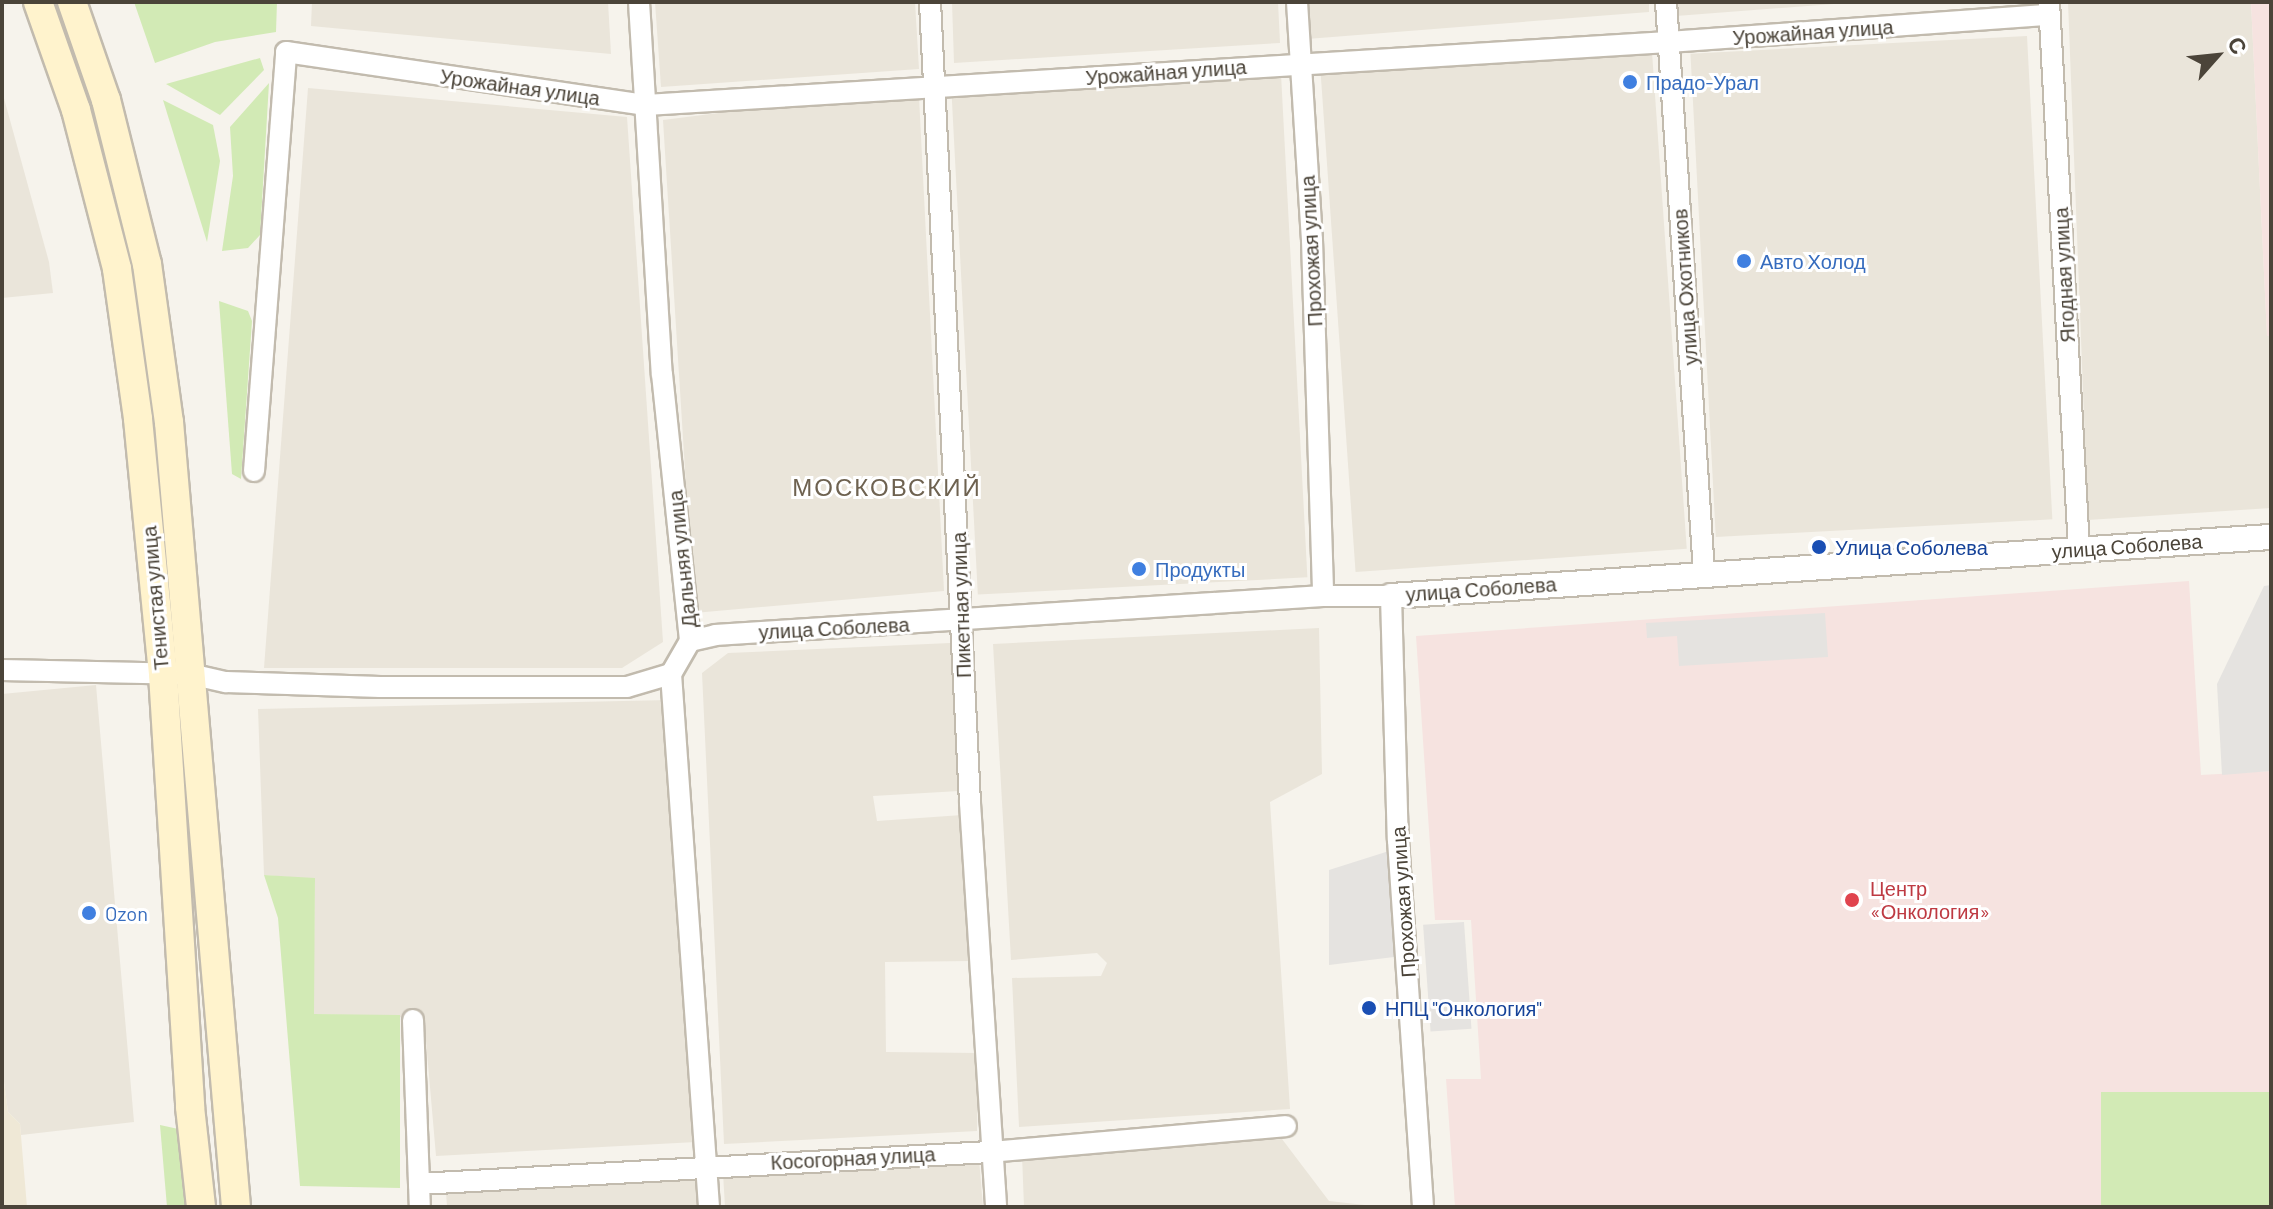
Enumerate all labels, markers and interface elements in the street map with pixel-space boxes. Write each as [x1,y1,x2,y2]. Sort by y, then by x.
street label: Урожайная улица [1732,14,1894,50]
north arrow [2177,16,2257,96]
text: С [2223,32,2254,58]
street label: Урожайная улица [1085,54,1247,90]
street label: Урожайная улица [438,64,602,110]
place label: Прадо-Урал [1646,70,1759,94]
marker: Прадо-Урал [1621,73,1639,91]
street label: Прохожая улица [1295,175,1327,327]
street label: Ягодная улица [2048,207,2080,343]
street label: улица Охотников [1668,208,1702,366]
place label: Авто Холод [1760,249,1866,273]
marker: Авто Холод [1735,252,1753,270]
district label: МОСКОВСКИЙ [792,473,982,501]
street label: Дальняя улица [663,489,701,629]
street label: Тенистая улица [137,525,173,671]
street label: улица Соболева [2051,529,2203,563]
street label: Пикетная улица [946,532,976,678]
place label: Улица Соболева [1835,535,1988,559]
marker: Улица Соболева [1810,538,1828,556]
place label: Продукты [1155,557,1245,581]
marker: Продукты [1130,560,1148,578]
street label: улица Соболева [1405,572,1557,606]
street label: улица Соболева [758,612,910,644]
street label: Прохожая улица [1386,826,1420,978]
place label: Центр «Онкология» [1870,876,1990,923]
marker: Центр «Онкология» [1841,889,1863,911]
place label: Ozon [105,901,148,925]
marker: Ozon [80,904,98,922]
place label: НПЦ "Онкология" [1385,996,1542,1020]
marker: НПЦ "Онкология" [1360,999,1378,1017]
street label: Косогорная улица [770,1142,936,1174]

